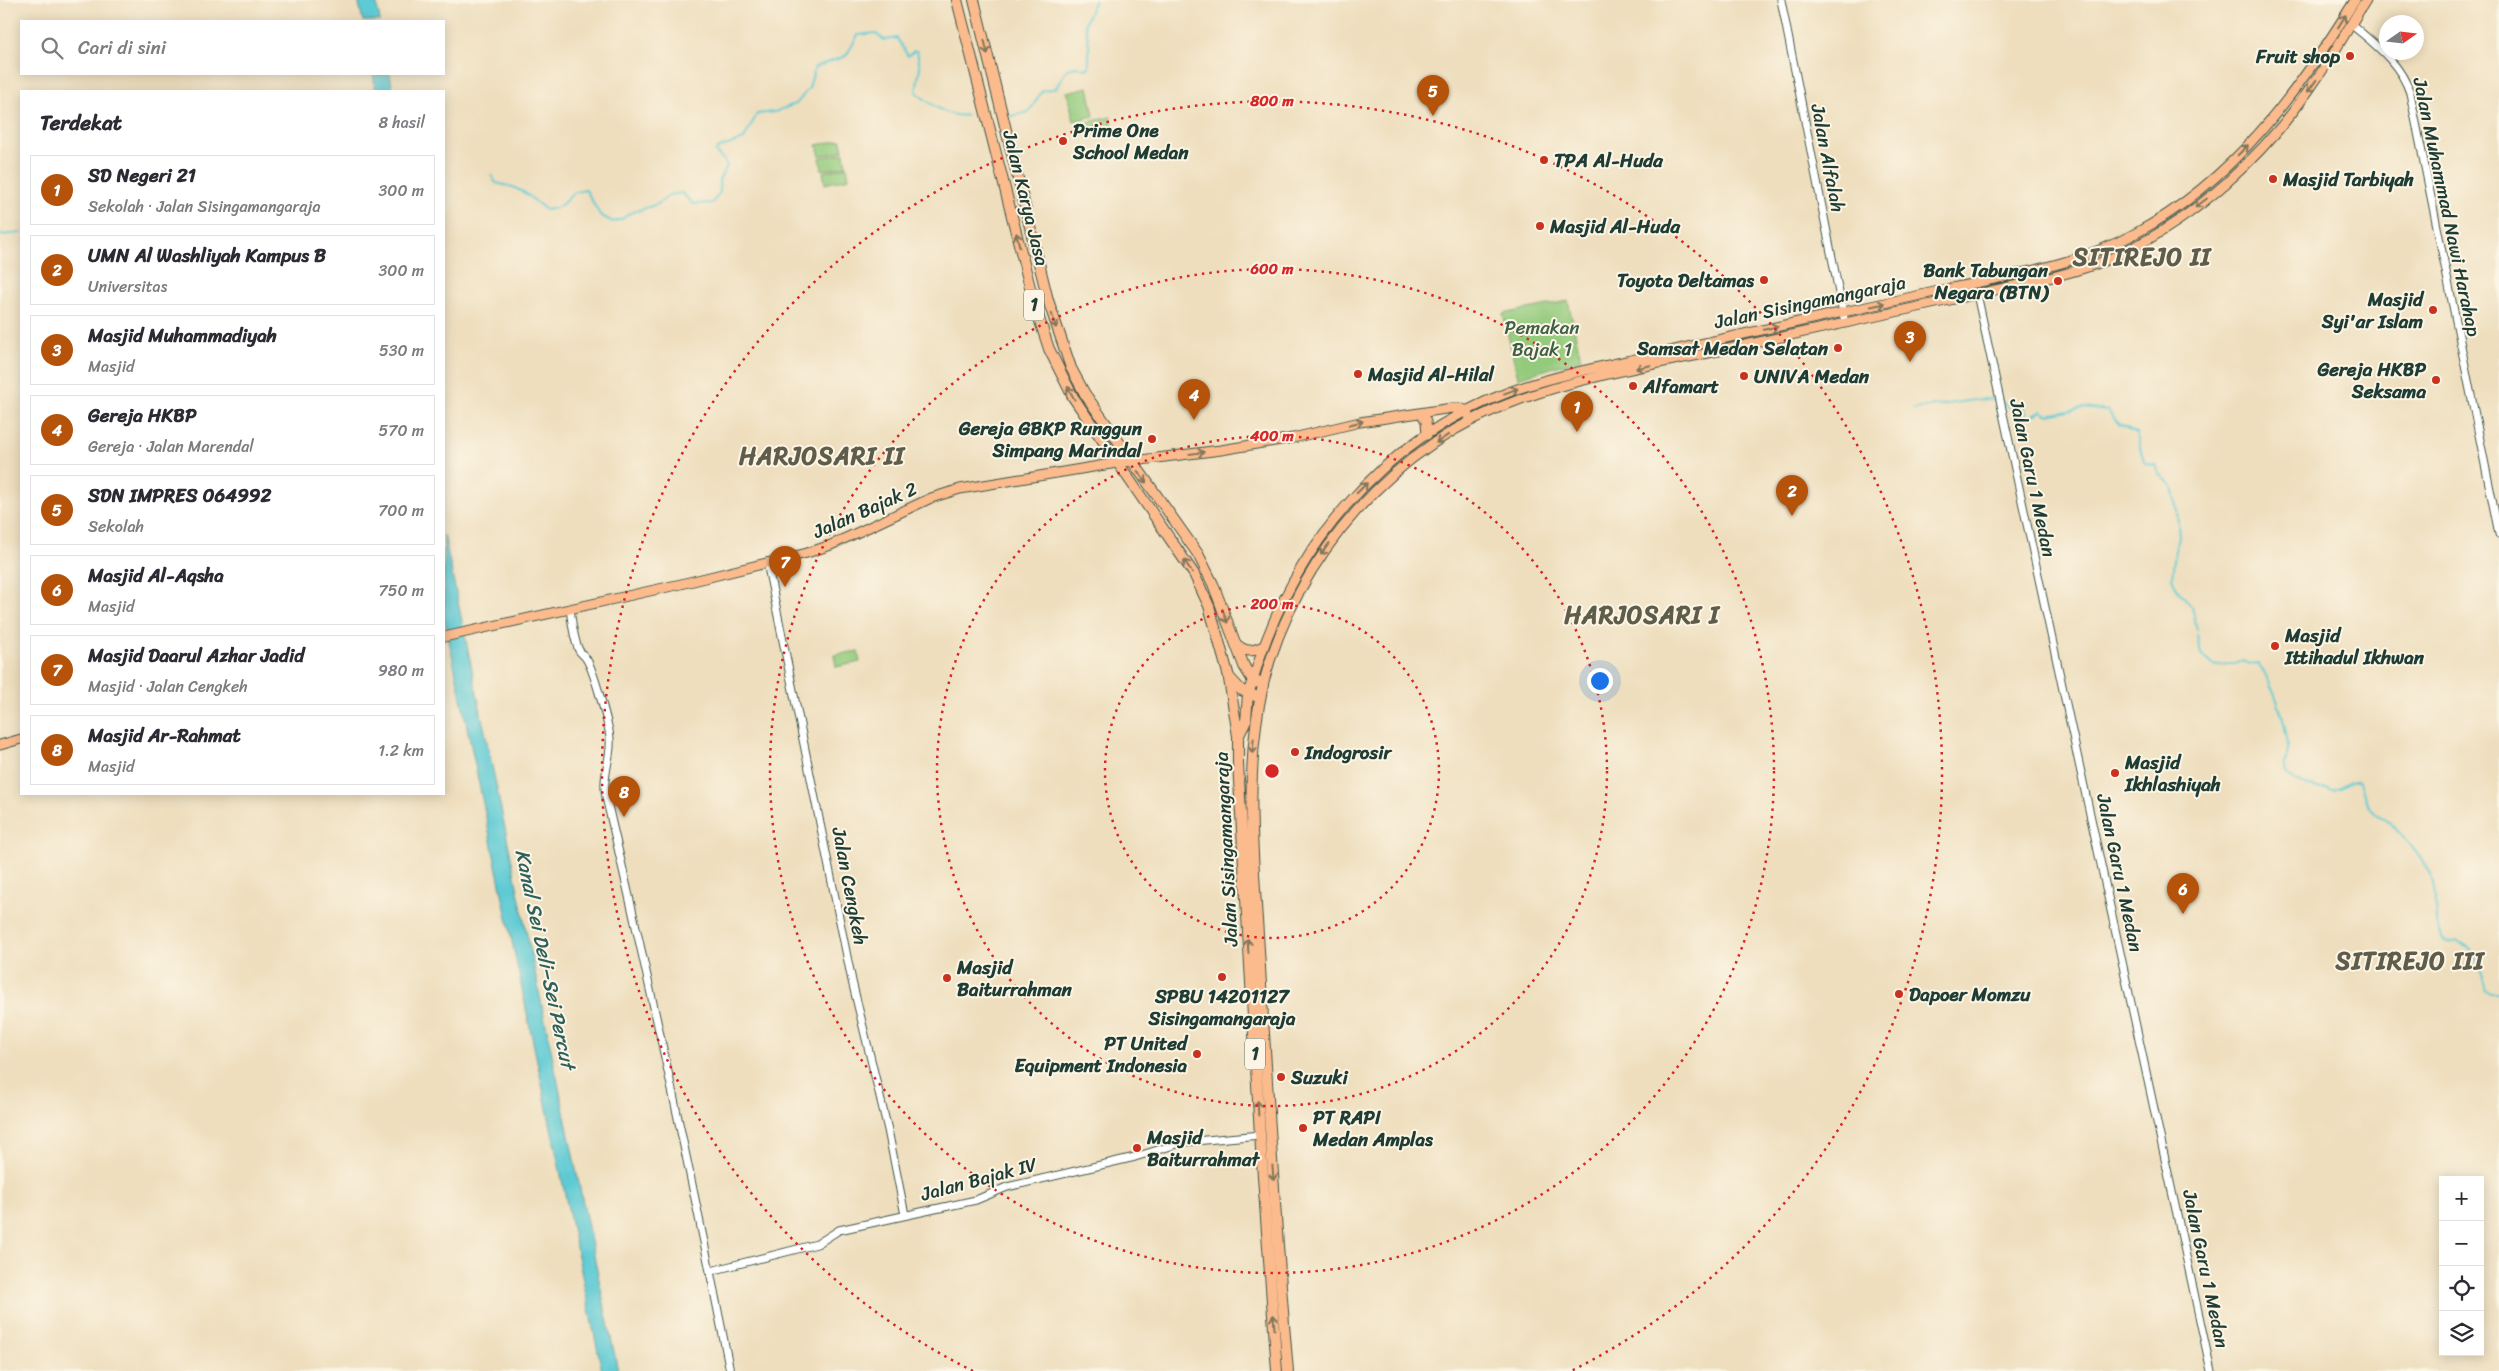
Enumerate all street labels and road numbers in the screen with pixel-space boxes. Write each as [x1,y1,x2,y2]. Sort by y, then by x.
street label: Jalan Muhammad Nawi Harahap [2403,73,2491,340]
street label: Jalan Alfalah [1801,100,1855,215]
street label: Jalan Karya Jasa [993,126,1059,270]
street label: Jalan Sisingamangaraja [1710,266,1909,339]
road number: 1 [1024,290,1044,320]
street label: Jalan Garu 1 Medan [2000,395,2066,560]
street label: Jalan Bajak 2 [806,472,923,548]
street label: Jalan Sisingamangaraja [1204,750,1248,948]
street label: Jalan Garu 1 Medan [2087,790,2153,955]
street label: Jalan Cengkeh [822,823,878,948]
road number: 1 [1245,1038,1265,1070]
street label: Jalan Bajak IV [916,1147,1042,1211]
street label: Jalan Garu 1 Medan [2173,1186,2239,1351]

